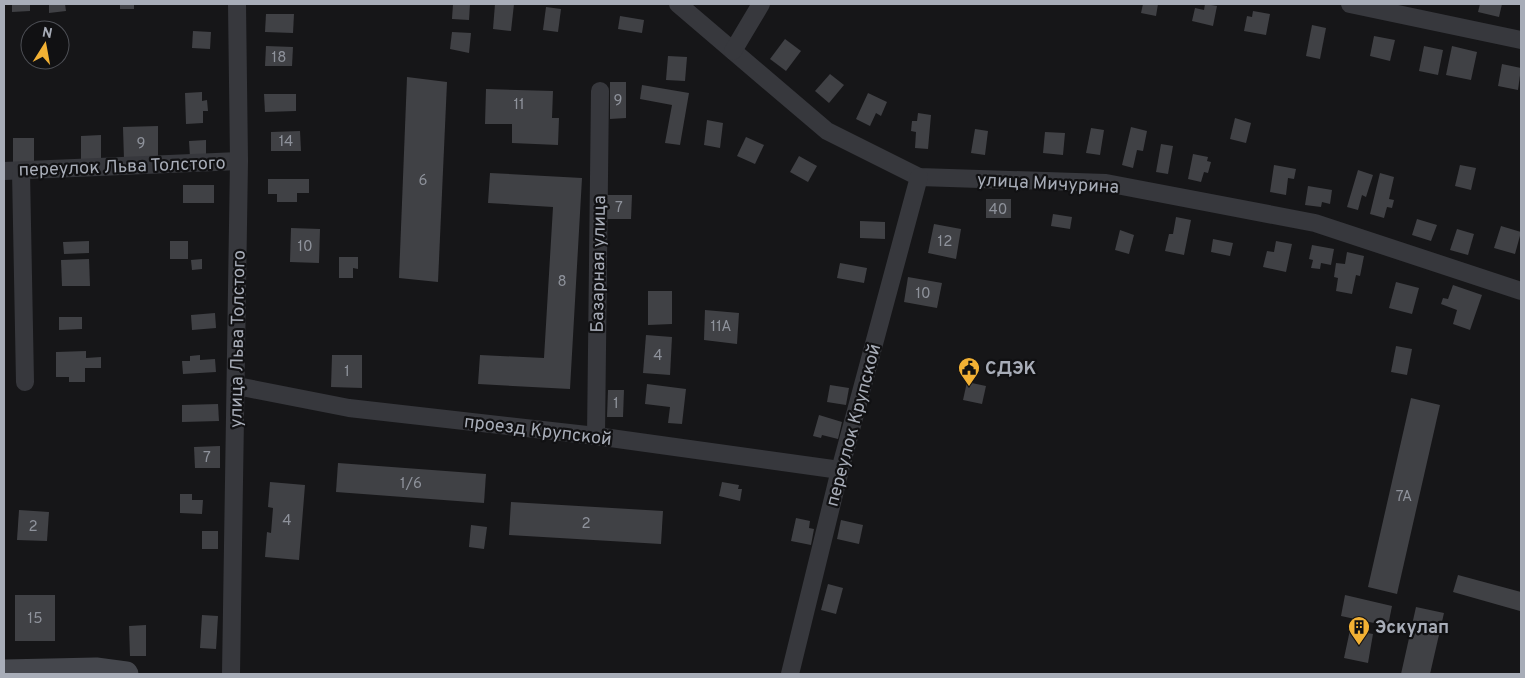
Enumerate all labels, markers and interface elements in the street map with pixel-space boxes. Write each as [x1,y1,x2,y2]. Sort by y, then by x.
north arrow [20,20,70,70]
text: N [41,24,54,43]
house number: 18 [272,49,286,68]
house number: 9 [614,92,622,111]
house number: 11 [513,96,525,115]
house number: 14 [279,133,293,152]
house number: 9 [137,135,145,154]
street label: переулок Льва Толстого [18,152,226,183]
street label: улица Мичурина [976,169,1120,200]
house number: 6 [419,172,428,191]
street label: Базарная улица [587,195,612,333]
house number: 7 [615,199,623,218]
house number: 40 [989,201,1007,220]
house number: 12 [938,233,952,252]
house number: 10 [297,238,313,257]
street label: улица Льва Толстого [225,250,252,428]
house number: 8 [557,273,567,292]
house number: 10 [915,285,931,304]
house number: 11А [711,318,731,337]
street label: переулок Крупской [822,342,887,509]
house number: 4 [653,347,663,366]
public building icon: СДЭК [957,356,981,387]
place label: СДЭК [985,358,1037,381]
house number: 1 [344,363,350,382]
house number: 1 [613,395,619,414]
street label: проезд Крупской [463,411,613,452]
house number: 7 [203,449,211,468]
house number: 1/6 [400,475,422,494]
house number: 7А [1396,488,1412,507]
house number: 4 [282,512,292,531]
house number: 2 [581,515,591,534]
house number: 2 [28,518,38,537]
house number: 15 [28,610,42,629]
building icon: Эскулап [1347,615,1371,646]
place label: Эскулап [1375,617,1449,640]

